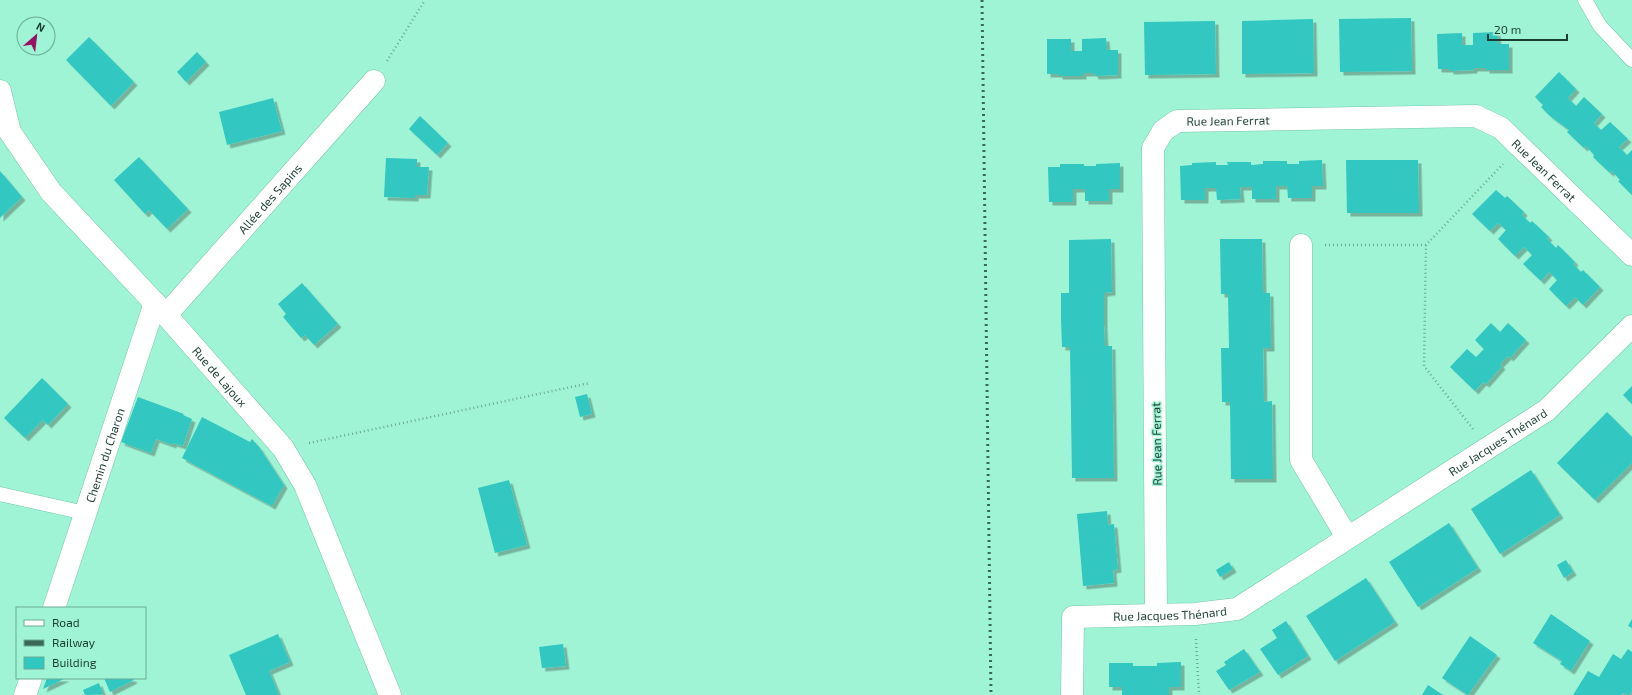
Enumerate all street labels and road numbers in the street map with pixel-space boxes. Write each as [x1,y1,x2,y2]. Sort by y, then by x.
street label: Rue Jean Ferrat [1186,112,1270,128]
street label: Rue Jean Ferrat [1509,136,1579,204]
street label: Allée des Sapins [235,161,304,236]
street label: Rue de Lajoux [190,344,251,410]
street label: Rue Jean Ferrat [1148,402,1164,486]
street label: Rue Jacques Thénard [1446,405,1549,478]
street label: Chemin du Charon [82,406,127,504]
street label: Rue Jacques Thénard [1113,603,1228,623]

